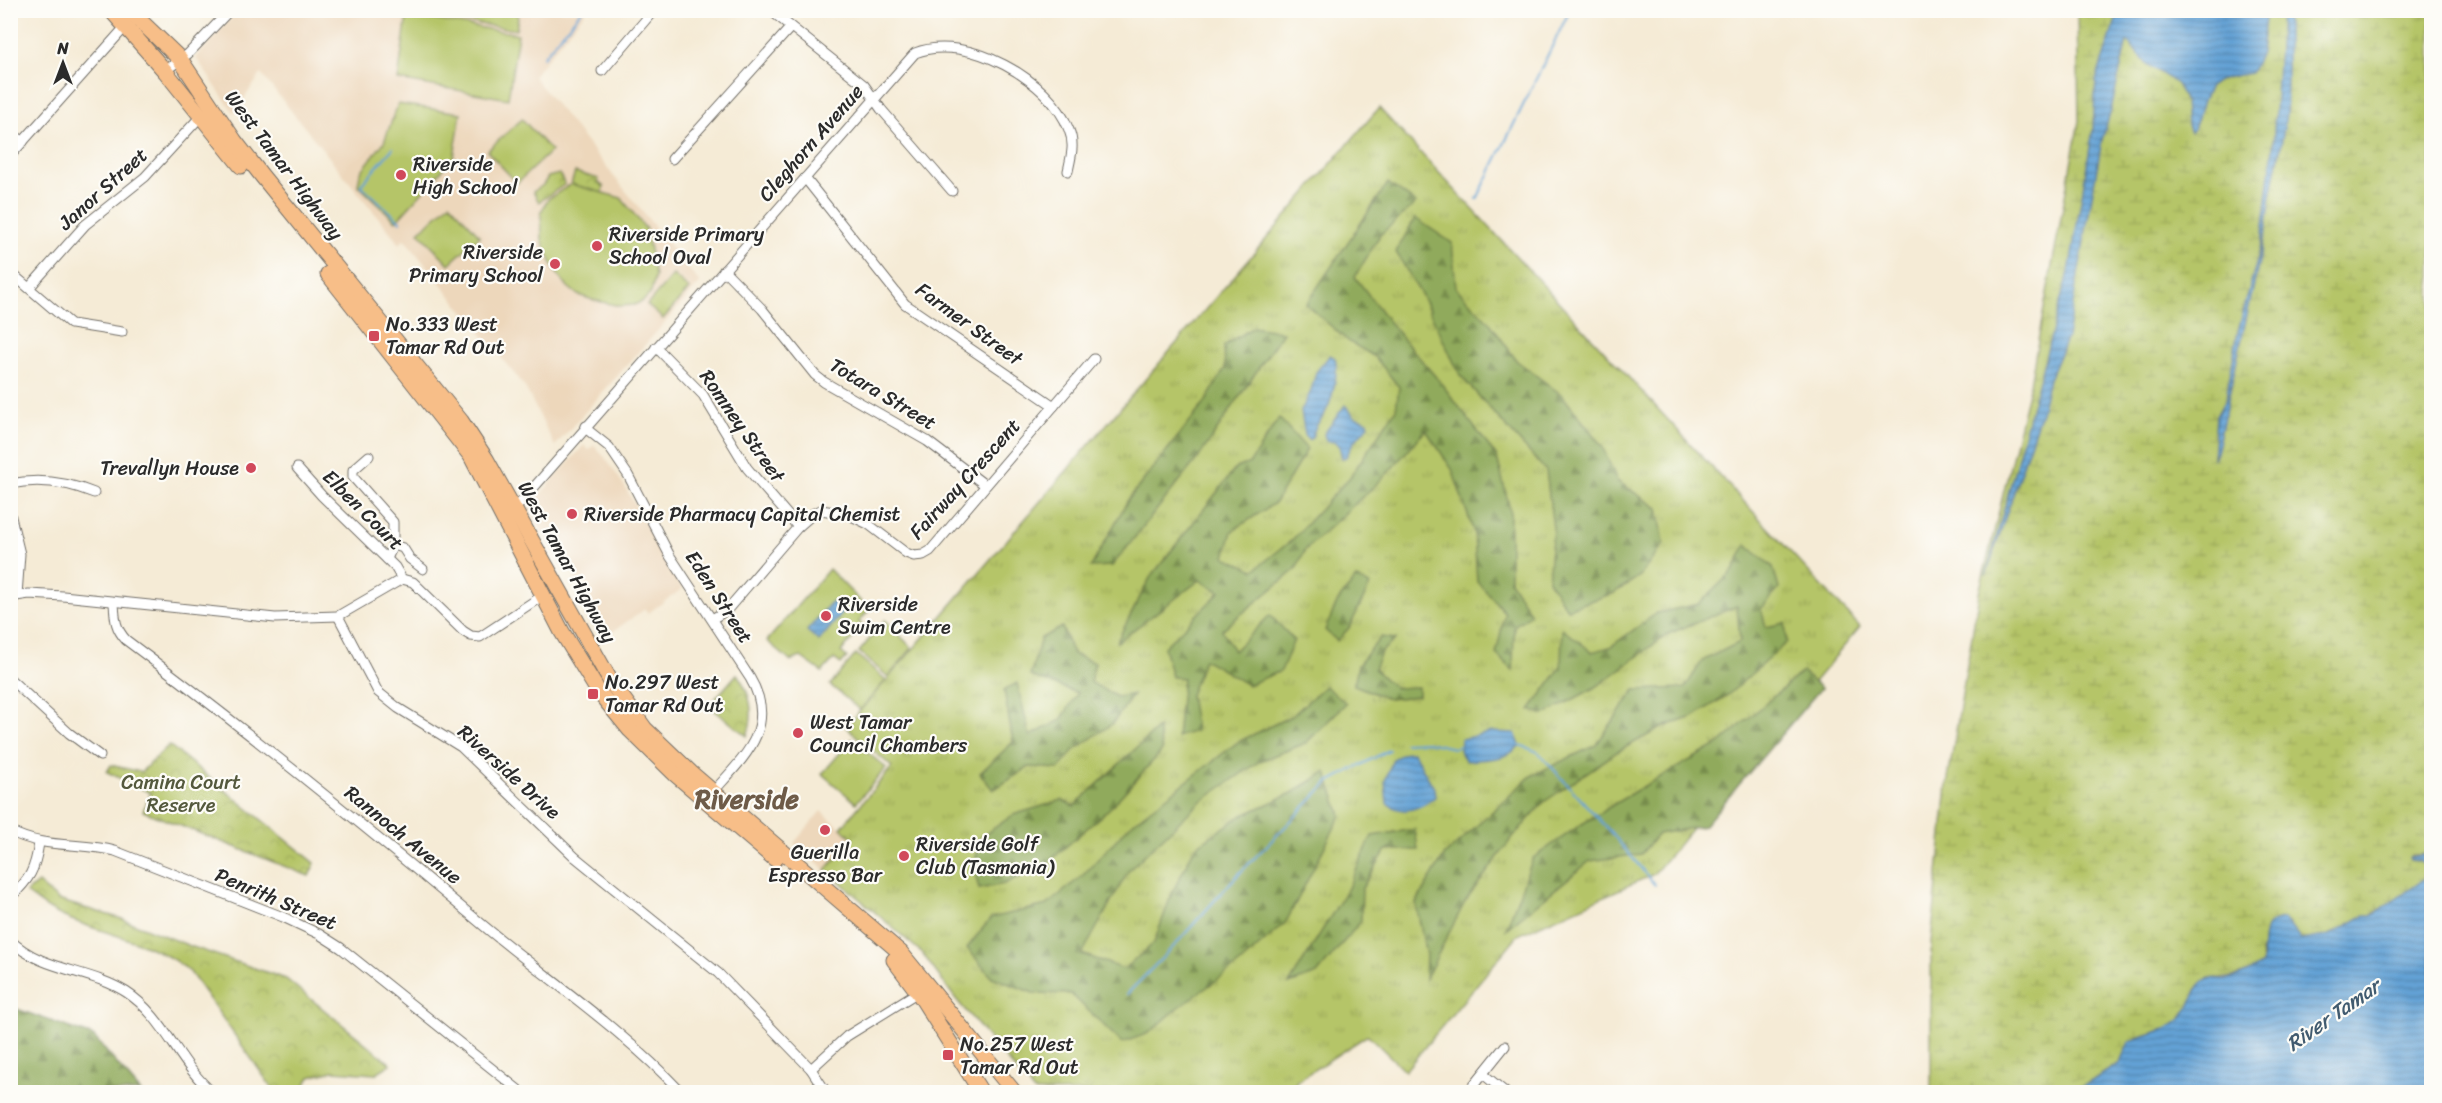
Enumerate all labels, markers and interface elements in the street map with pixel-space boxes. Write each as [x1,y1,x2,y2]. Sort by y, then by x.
north arrow [33,33,93,93]
text: N [56,34,69,63]
street label: Cleghorn Avenue [749,76,873,210]
street label: West Tamar Highway [216,82,353,248]
street label: Janor Street [49,139,156,240]
place label: Riverside High School [413,147,519,205]
marker: Riverside High School [394,168,408,182]
place label: Riverside Primary School Oval [609,217,765,275]
place label: Riverside Primary School [409,235,544,293]
marker: Riverside Primary School Oval [590,239,604,253]
marker: Riverside Primary School [548,257,562,271]
street label: Farmer Street [908,273,1031,376]
place label: No.333 West Tamar Rd Out [386,307,505,365]
marker: No.333 West Tamar Rd Out [367,329,381,343]
street label: Totara Street [823,348,944,440]
street label: Romney Street [690,362,795,491]
street label: Fairway Crescent [901,410,1030,548]
place label: Trevallyn House [100,451,239,486]
marker: Trevallyn House [244,461,258,475]
street label: Elben Court [314,461,412,559]
street label: West Tamar Highway [508,474,626,650]
place label: Riverside Pharmacy Capital Chemist [584,497,900,532]
marker: Riverside Pharmacy Capital Chemist [565,507,579,521]
street label: Eden Street [676,543,763,651]
place label: Riverside Swim Centre [838,587,951,645]
marker: Riverside Swim Centre [819,609,833,623]
place label: No.297 West Tamar Rd Out [605,665,724,723]
marker: No.297 West Tamar Rd Out [586,687,600,701]
place label: West Tamar Council Chambers [810,705,968,763]
street label: Riverside Drive [449,716,569,829]
marker: West Tamar Council Chambers [791,726,805,740]
park label: Camina Court Reserve [121,765,241,823]
street label: Rannoch Avenue [336,776,470,894]
district label: Riverside [694,776,800,822]
marker: Guerilla Espresso Bar [818,823,832,837]
place label: Riverside Golf Club (Tasmania) [916,827,1055,885]
place label: Guerilla Espresso Bar [768,835,883,893]
marker: Riverside Golf Club (Tasmania) [897,849,911,863]
street label: Penrith Street [210,858,343,941]
water label: River Tamar [2278,966,2392,1062]
place label: No.257 West Tamar Rd Out [960,1027,1079,1085]
marker: No.257 West Tamar Rd Out [941,1048,955,1062]

